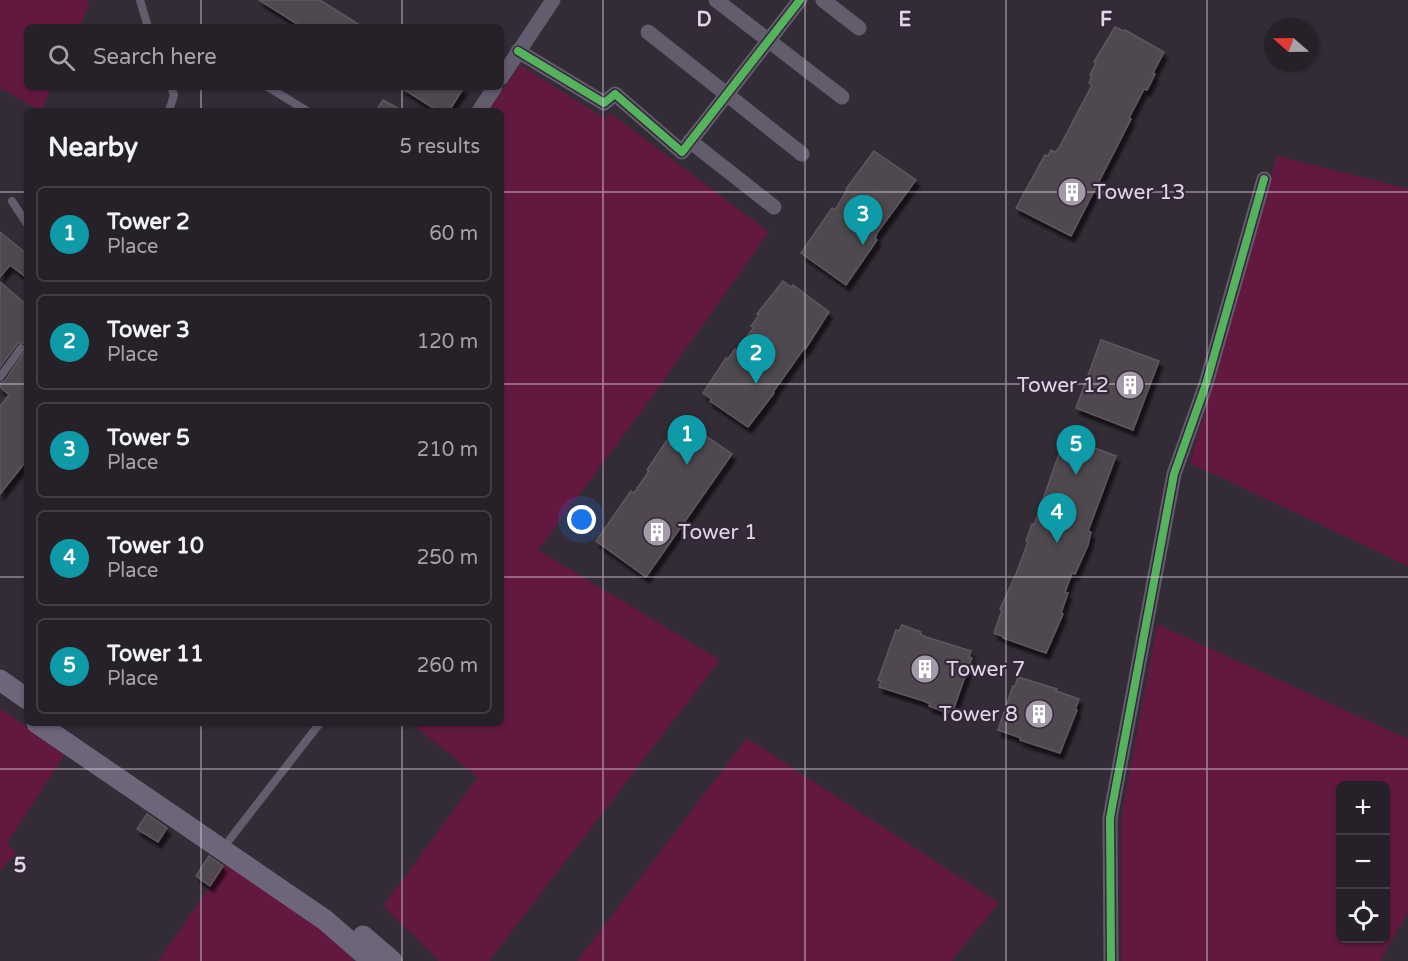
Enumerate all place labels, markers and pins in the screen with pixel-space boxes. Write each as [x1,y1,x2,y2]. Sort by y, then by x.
building icon: Tower 13 [1056,176,1088,208]
place label: Tower 13 [1093,180,1185,205]
pin: 3 [844,196,882,245]
pin: 2 [736,334,776,384]
building icon: Tower 12 [1114,369,1146,401]
place label: Tower 12 [1017,373,1109,398]
pin: 1 [668,416,706,465]
pin: 5 [1056,426,1096,475]
pin: 4 [1038,494,1076,543]
building icon: Tower 1 [641,516,673,548]
place label: Tower 1 [678,520,757,545]
building icon: Tower 7 [909,653,941,685]
place label: Tower 7 [946,657,1025,682]
building icon: Tower 8 [1023,698,1055,730]
place label: Tower 8 [939,702,1018,727]

